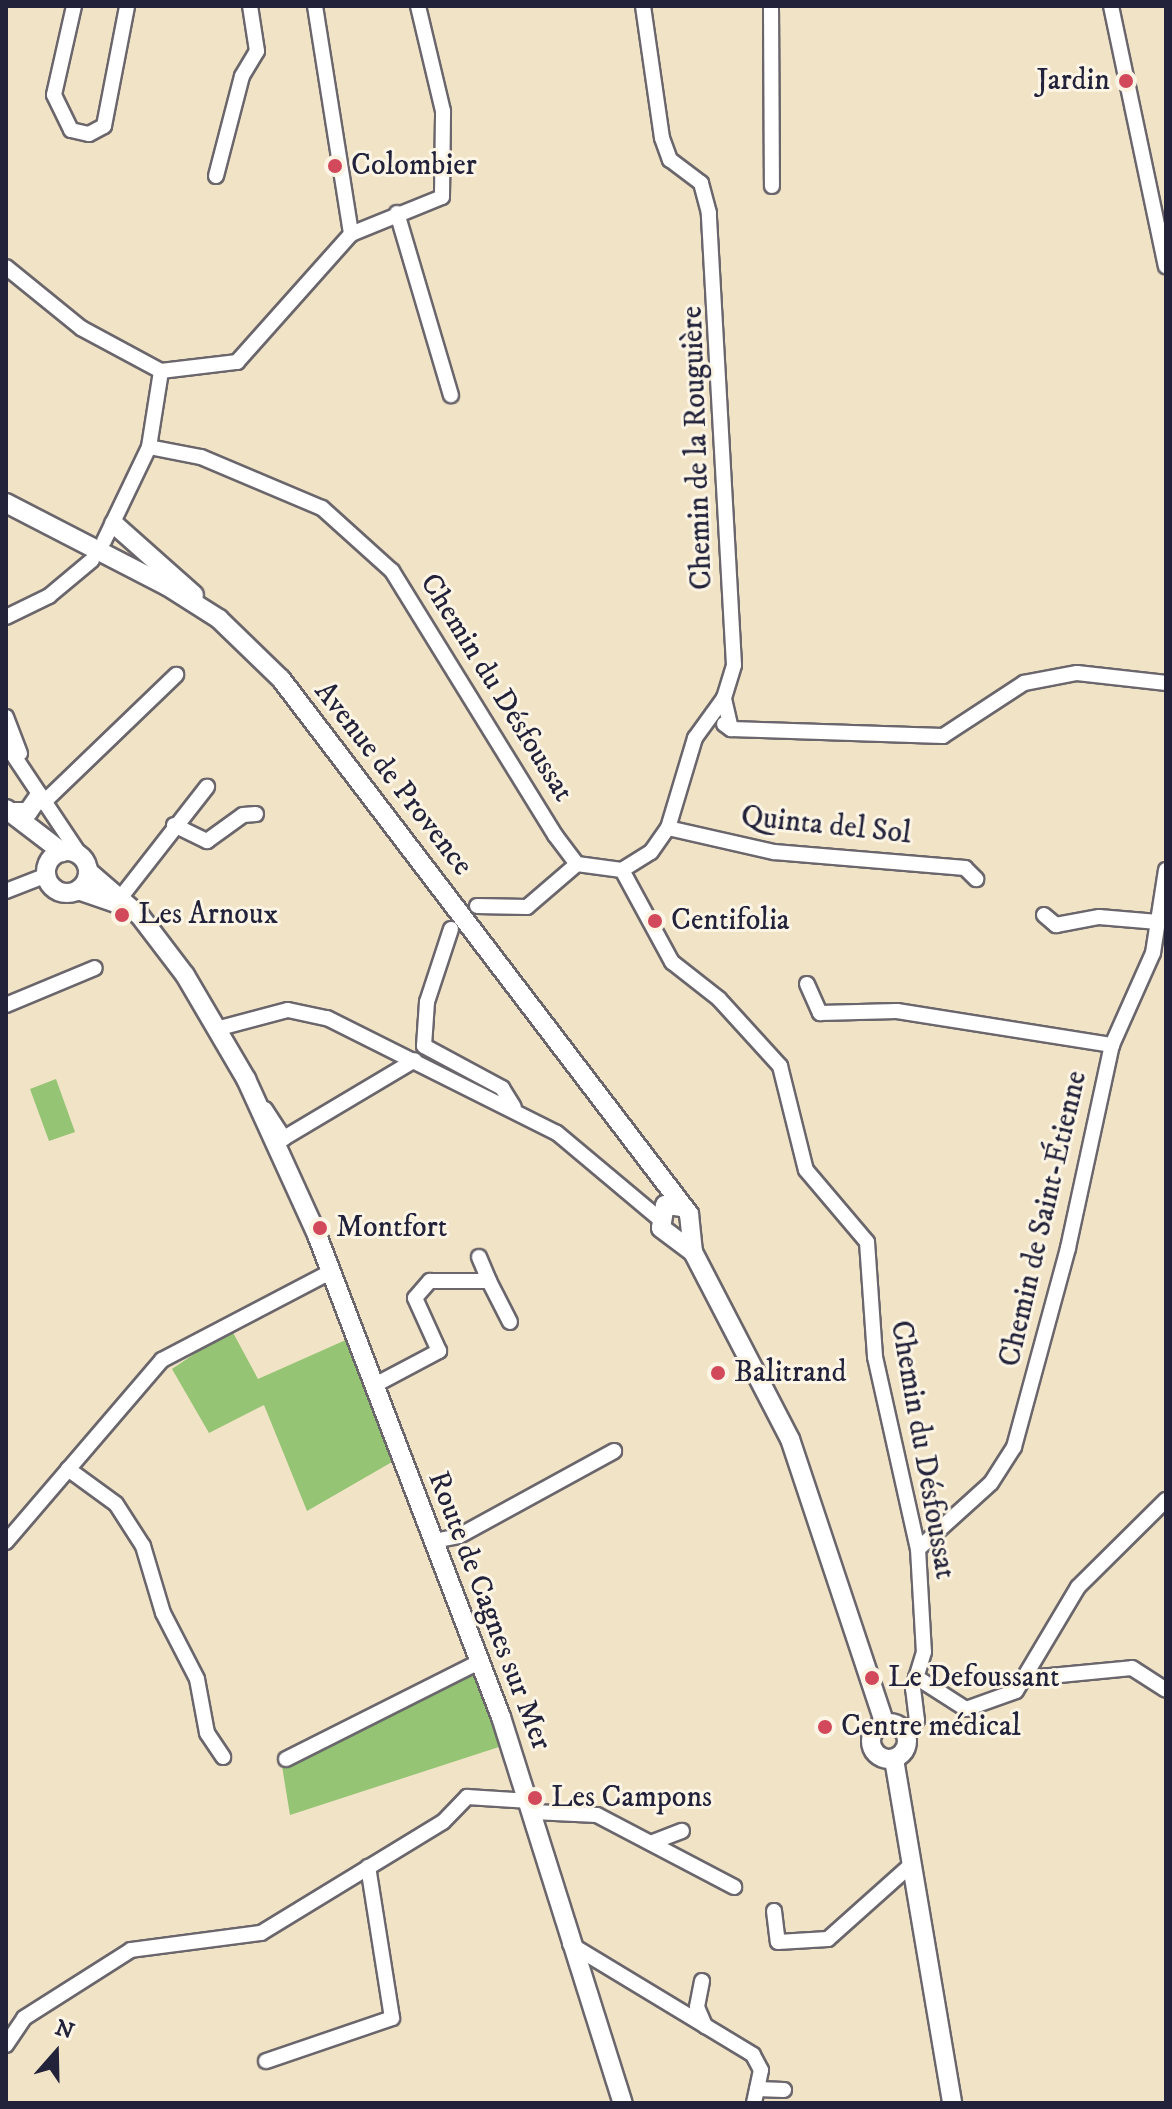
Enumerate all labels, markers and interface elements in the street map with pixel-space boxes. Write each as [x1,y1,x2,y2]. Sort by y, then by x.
place label: Jardin [1036,63,1110,99]
marker: Jardin [1117,72,1135,90]
place label: Colombier [351,148,477,184]
marker: Colombier [326,157,344,175]
street label: Chemin de la Rouguière [675,305,721,591]
street label: Chemin du Désfoussat [411,567,581,809]
street label: Avenue de Provence [306,675,480,883]
street label: Quinta del Sol [739,799,913,853]
place label: Les Arnoux [138,897,278,933]
place label: Centifolia [671,903,790,939]
marker: Les Arnoux [113,906,131,924]
marker: Centifolia [646,912,664,930]
street label: Chemin de Saint-Étienne [992,1068,1096,1370]
place label: Montfort [336,1210,447,1246]
marker: Montfort [311,1219,329,1237]
street label: Chemin du Désfoussat [882,1318,962,1582]
place label: Balitrand [734,1355,846,1391]
marker: Balitrand [709,1364,727,1382]
street label: Route de Cagnes sur Mer [419,1467,559,1755]
place label: Le Defoussant [888,1660,1060,1696]
marker: Le Defoussant [863,1669,881,1687]
place label: Centre médical [841,1709,1021,1745]
marker: Centre médical [816,1718,834,1736]
place label: Les Campons [551,1780,712,1816]
marker: Les Campons [526,1789,544,1807]
north arrow [16,2013,96,2093]
text: N [51,2014,77,2046]

